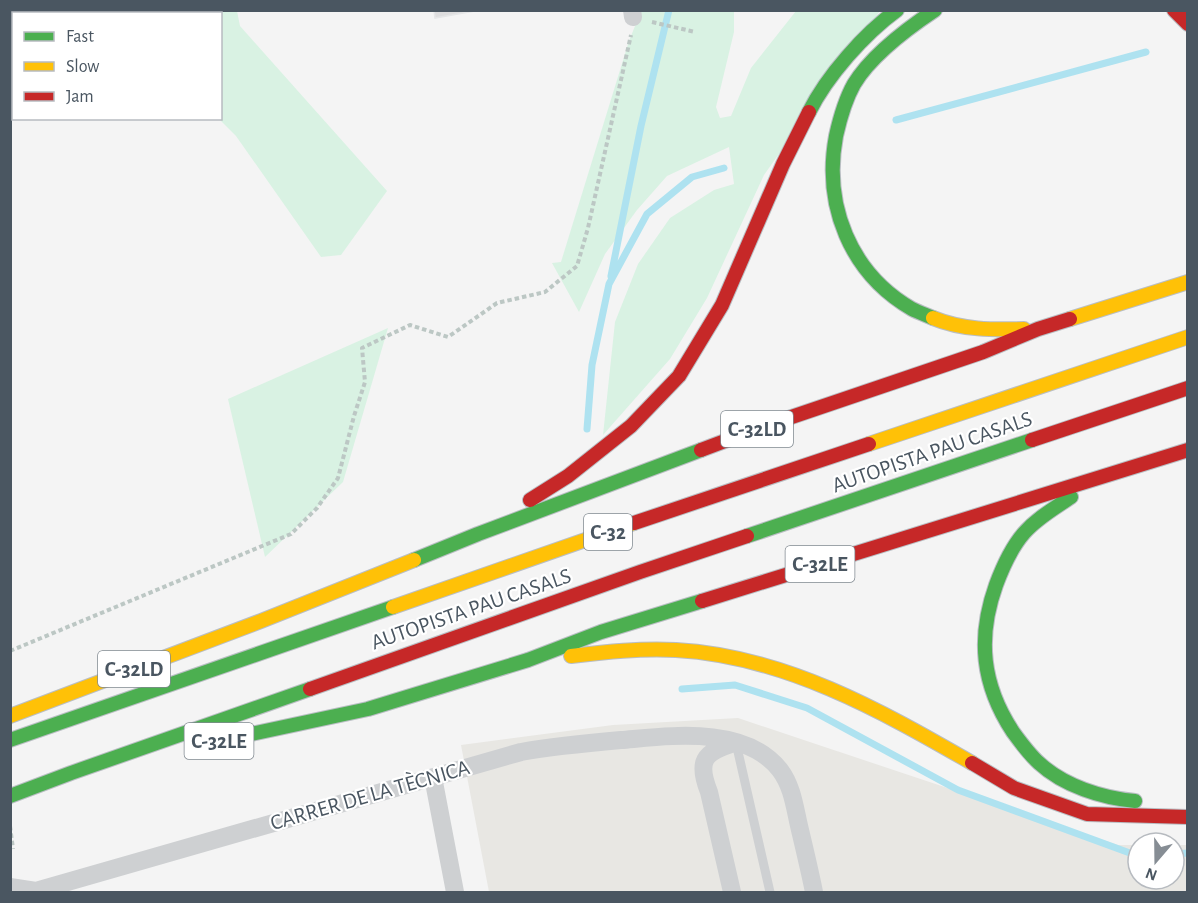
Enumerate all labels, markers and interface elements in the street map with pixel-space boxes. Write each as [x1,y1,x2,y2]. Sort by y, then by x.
legend [12,12,222,120]
text: Fast [66,28,94,46]
text: Slow [66,58,99,76]
text: Jam [66,88,94,106]
street label: AUTOPISTA PAU CASALS [829,407,1035,497]
road number: C-32LD [721,411,793,447]
road number: C-32 [584,514,632,550]
road number: C-32LE [786,546,854,582]
street label: AUTOPISTA PAU CASALS [368,564,574,654]
road number: C-32LD [98,651,170,687]
road number: C-32LE [184,723,254,759]
street label: CARRER DE LA TÈCNICA [268,755,472,834]
north arrow [1126,831,1186,891]
text: N [1143,865,1159,884]

